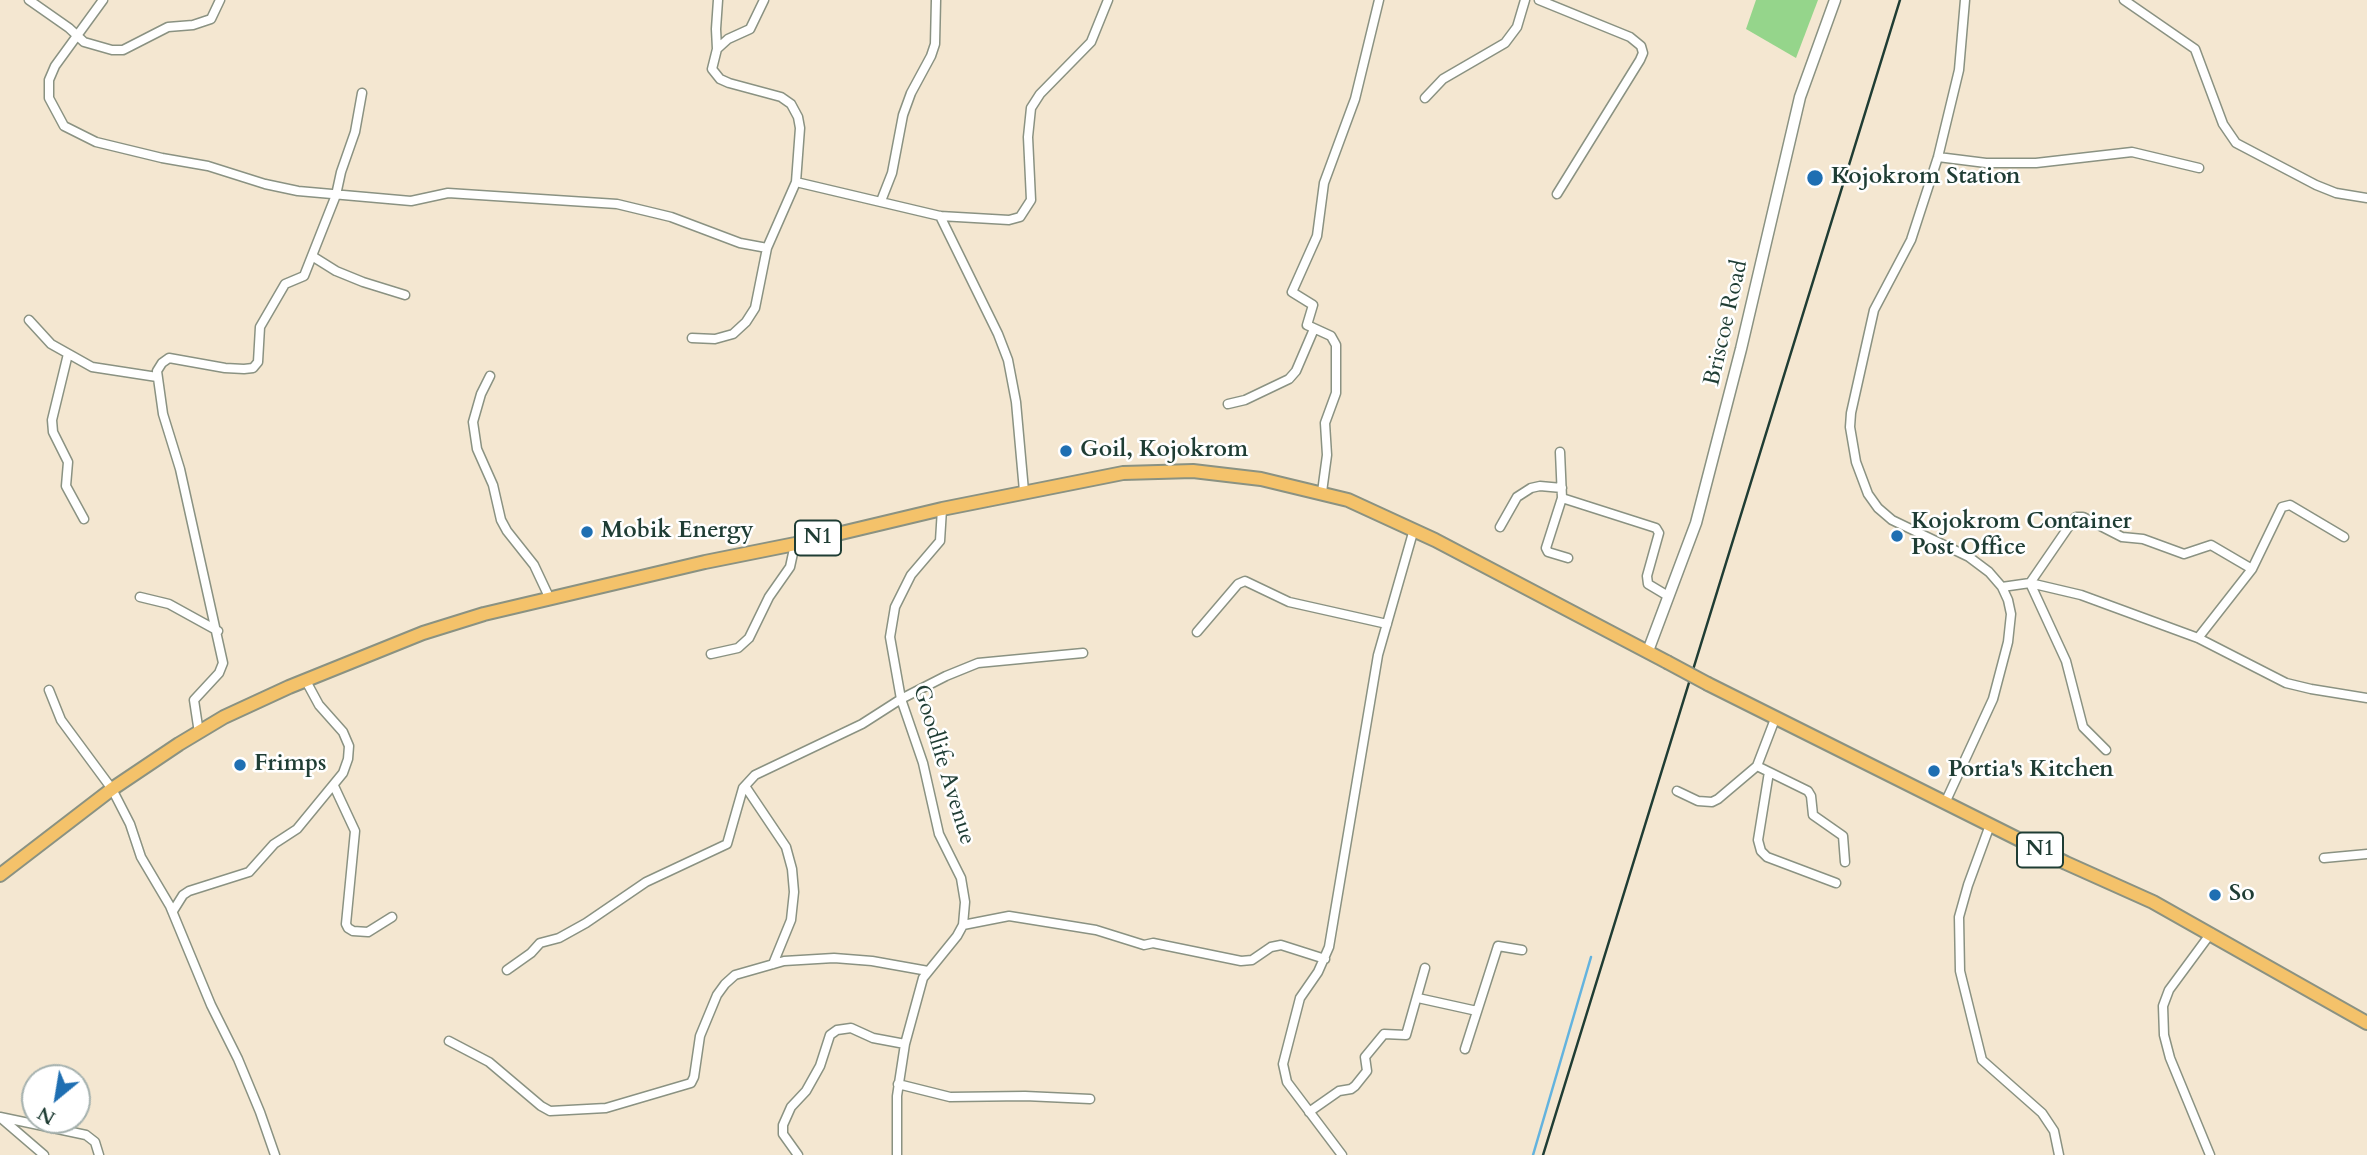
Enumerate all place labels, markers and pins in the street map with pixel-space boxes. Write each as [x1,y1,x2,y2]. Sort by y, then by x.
place label: Kojokrom Station [1831,164,2020,192]
marker: Kojokrom Station [1805,168,1825,188]
place label: Goil, Kojokrom [1080,437,1248,465]
marker: Goil, Kojokrom [1058,443,1074,459]
place label: Kojokrom Container Post Office [1911,509,2132,563]
place label: Mobik Energy [601,518,754,546]
marker: Mobik Energy [579,524,595,540]
marker: Kojokrom Container Post Office [1889,528,1905,544]
place label: Frimps [254,751,327,779]
marker: Frimps [232,757,248,773]
place label: Portia's Kitchen [1948,757,2114,785]
marker: Portia's Kitchen [1926,763,1942,779]
place label: So [2229,881,2255,909]
marker: So [2207,887,2223,903]

